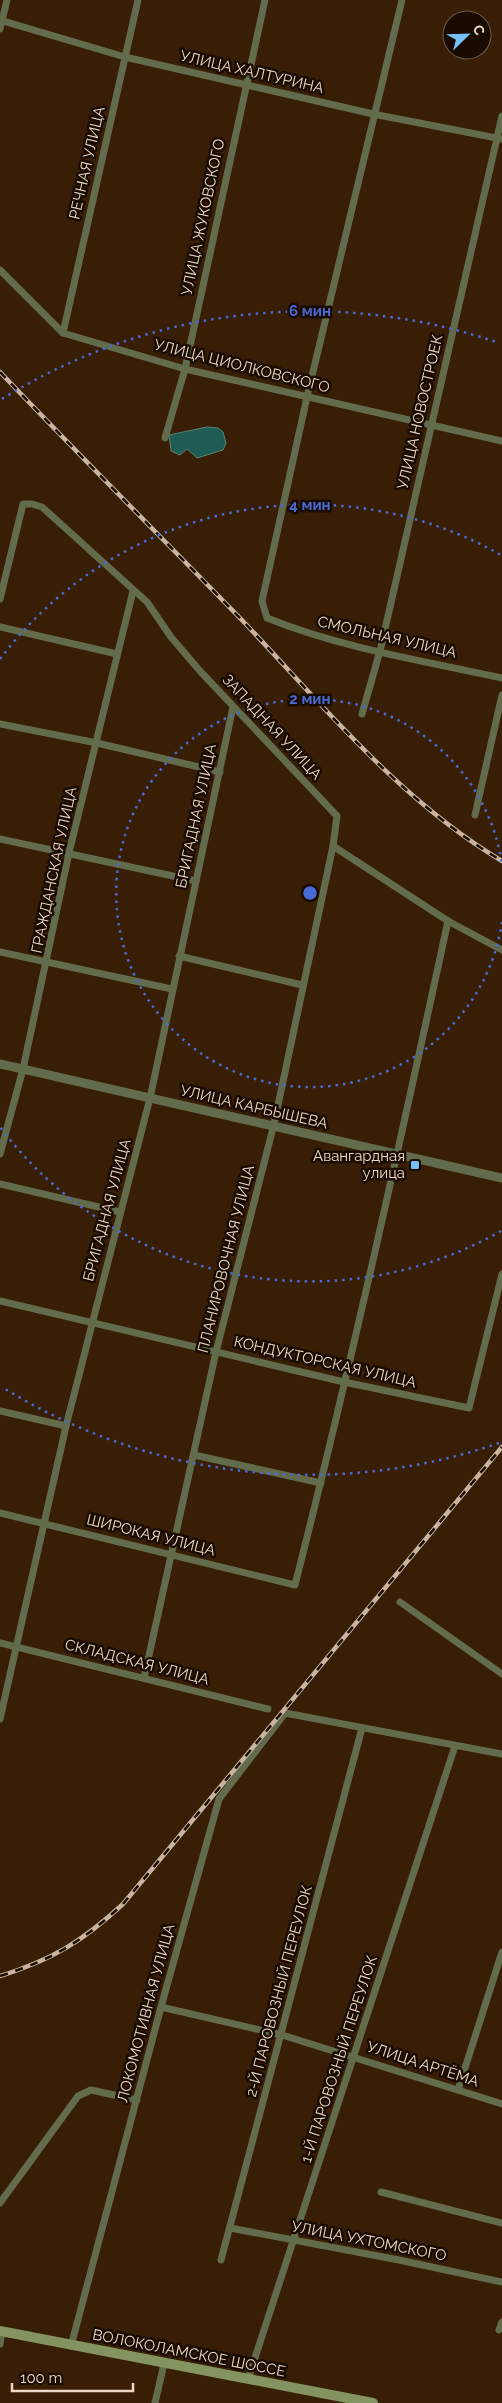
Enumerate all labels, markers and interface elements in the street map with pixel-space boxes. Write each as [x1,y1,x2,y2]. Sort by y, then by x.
north arrow [442,10,492,60]
text: С [470,22,488,38]
street label: УЛИЦА ХАЛТУРИНА [178,47,326,97]
street label: РЕЧНАЯ УЛИЦА [65,105,109,221]
street label: УЛИЦА ЖУКОВСКОГО [178,137,228,297]
text: 6 мин [289,302,331,320]
street label: УЛИЦА НОВОСТРОЕК [393,332,447,491]
street label: УЛИЦА ЦИОЛКОВСКОГО [152,335,332,397]
text: 4 мин [289,496,331,514]
street label: СМОЛЬНАЯ УЛИЦА [316,612,458,662]
street label: ЗАПАДНАЯ УЛИЦА [219,671,325,783]
text: 2 мин [289,690,331,708]
street label: БРИГАДНАЯ УЛИЦА [172,742,220,890]
street label: ГРАЖДАНСКАЯ УЛИЦА [28,785,80,955]
centre of rings [301,884,319,902]
street label: УЛИЦА КАРБЫШЕВА [178,1081,330,1133]
street label: БРИГАДНАЯ УЛИЦА [79,1137,135,1283]
place label: Авангардная улица [313,1147,405,1182]
marker: Авангардная улица [409,1159,421,1171]
street label: ПЛАНИРОВОЧНАЯ УЛИЦА [194,1163,258,1355]
street label: КОНДУКТОРСКАЯ УЛИЦА [232,1332,418,1392]
street label: ШИРОКАЯ УЛИЦА [85,1510,217,1560]
street label: СКЛАДСКАЯ УЛИЦА [63,1635,211,1689]
street label: 2-Й ПАРОВОЗНЫЙ ПЕРЕУЛОК [242,1883,316,2099]
street label: ЛОКОМОТИВНАЯ УЛИЦА [113,1922,179,2104]
street label: 1-Й ПАРОВОЗНЫЙ ПЕРЕУЛОК [297,1953,381,2165]
street label: УЛИЦА АРТЁМА [365,2036,482,2091]
street label: УЛИЦА УХТОМСКОГО [290,2217,448,2265]
street label: ВОЛОКОЛАМСКОЕ ШОССЕ [91,2325,287,2381]
scale bar [12,2360,134,2392]
text: 100 m [20,2369,62,2387]

